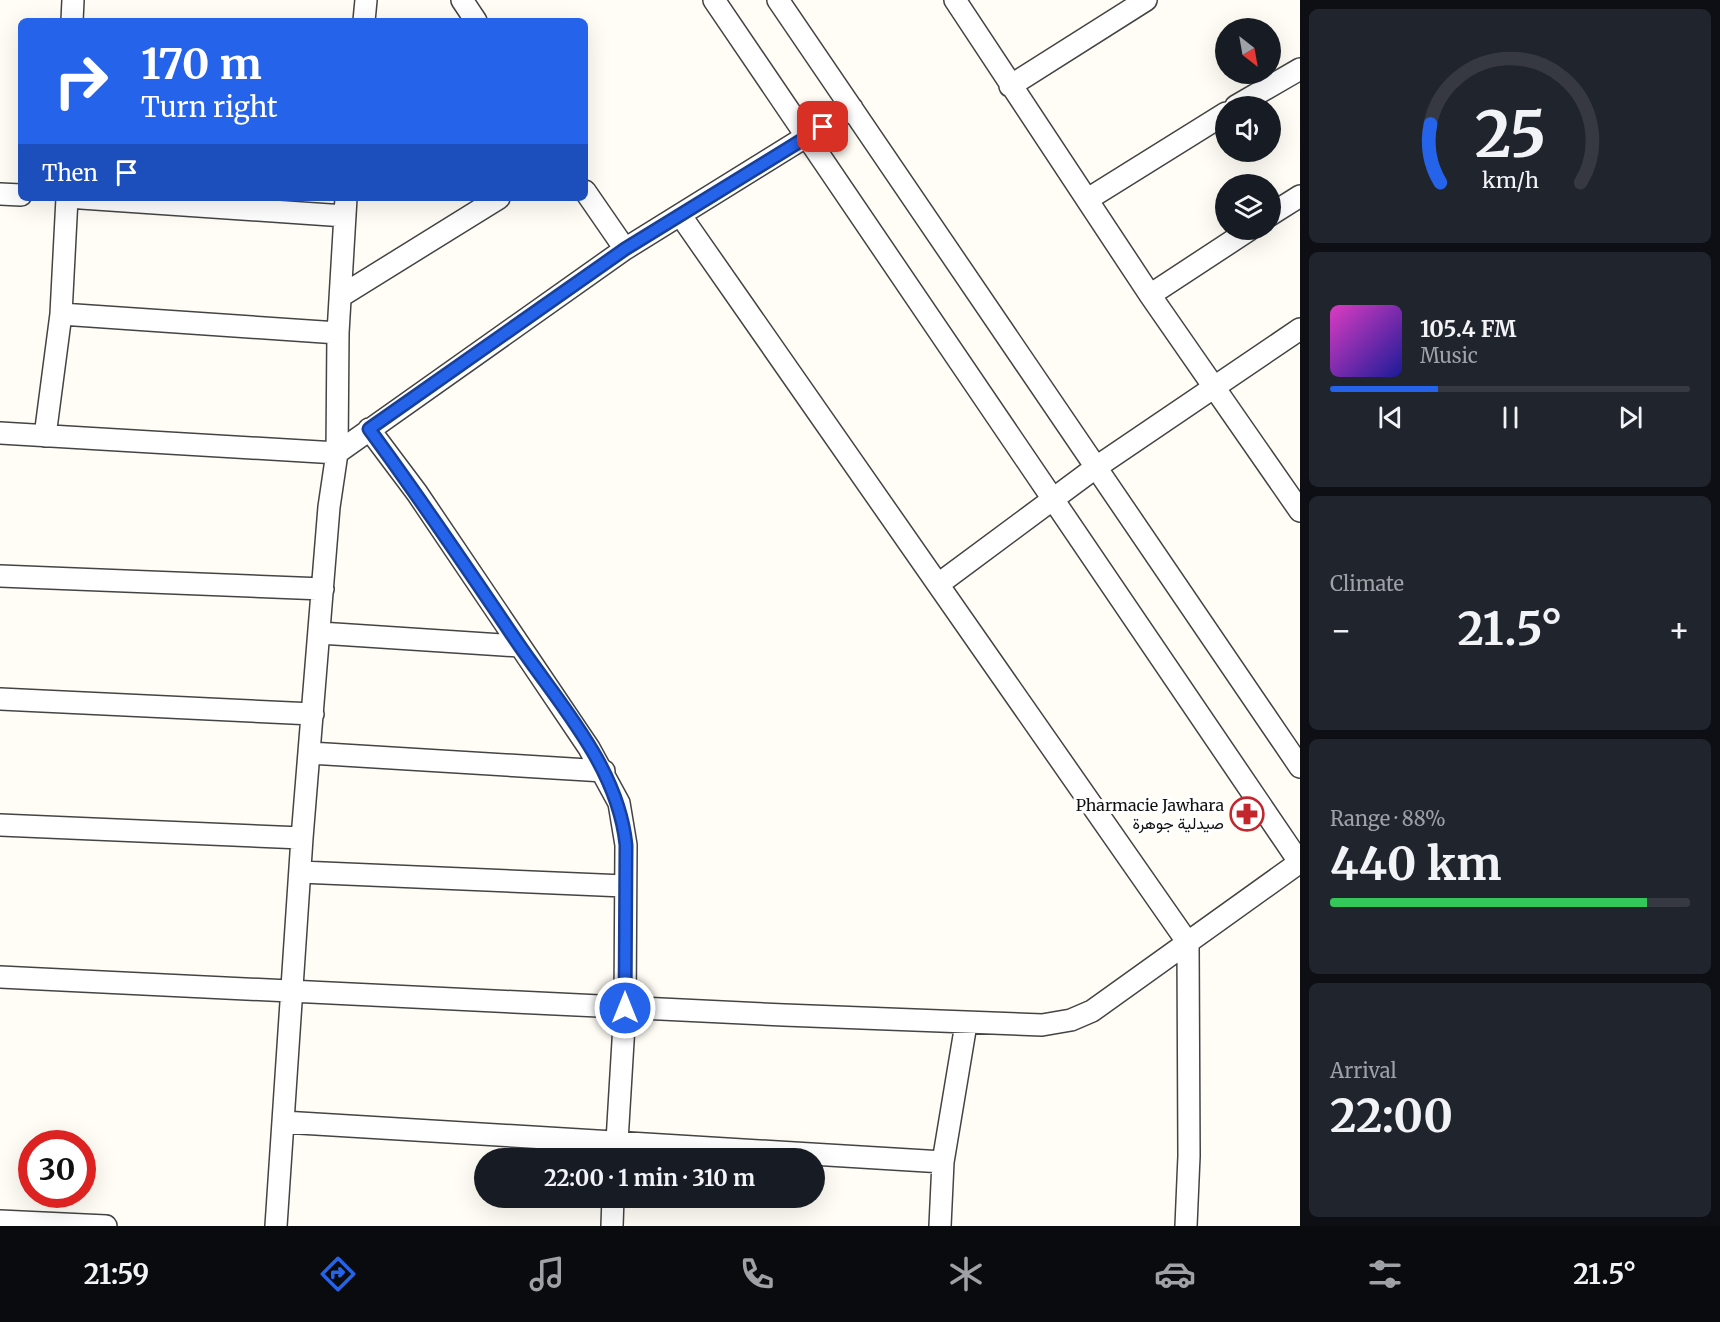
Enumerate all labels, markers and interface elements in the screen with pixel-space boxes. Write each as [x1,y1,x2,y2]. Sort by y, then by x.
north arrow [1215,18,1281,84]
map controls [1215,18,1281,240]
text: 170 m [141,38,262,90]
icon: right [42,42,120,120]
text: Turn right [141,90,278,124]
button: sound [1215,96,1281,162]
text: 25 [1474,96,1546,174]
pin [797,101,848,152]
icon: arrive [806,110,839,143]
icon: arrive [110,156,143,189]
text: Then [42,159,98,187]
text: km/h [1482,168,1538,195]
button: layers [1215,174,1281,240]
text: 105.4 FM [1420,315,1516,343]
text: Music [1420,343,1478,368]
icon: previous [1374,401,1407,434]
icon: pause [1494,401,1527,434]
icon: next [1614,401,1647,434]
text: Climate [1330,571,1404,596]
text: 21.5° [1458,601,1562,657]
text: − [1330,610,1352,651]
text: + [1668,610,1690,651]
place label: Pharmacie Jawhara صيدلية جوهرة [1076,795,1224,834]
pharmacy icon: Pharmacie Jawhara صيدلية جوهرة [1229,796,1265,832]
text: Range · 88% [1330,806,1446,831]
text: 440 km [1330,836,1502,892]
position arrow [593,976,657,1040]
text: Arrival [1330,1058,1397,1083]
text: 22:00 [1330,1088,1453,1144]
speed limit sign: 30 [18,1130,96,1208]
text: 22:00 · 1 min · 310 m [544,1164,755,1192]
icon: directions [317,1253,359,1295]
icon: music [526,1253,568,1295]
icon: phone [736,1253,778,1295]
icon: climate [945,1253,987,1295]
icon: car [1154,1253,1196,1295]
icon: filters [1364,1253,1406,1295]
text: 21:59 [84,1257,149,1291]
text: 21.5° [1573,1257,1636,1291]

